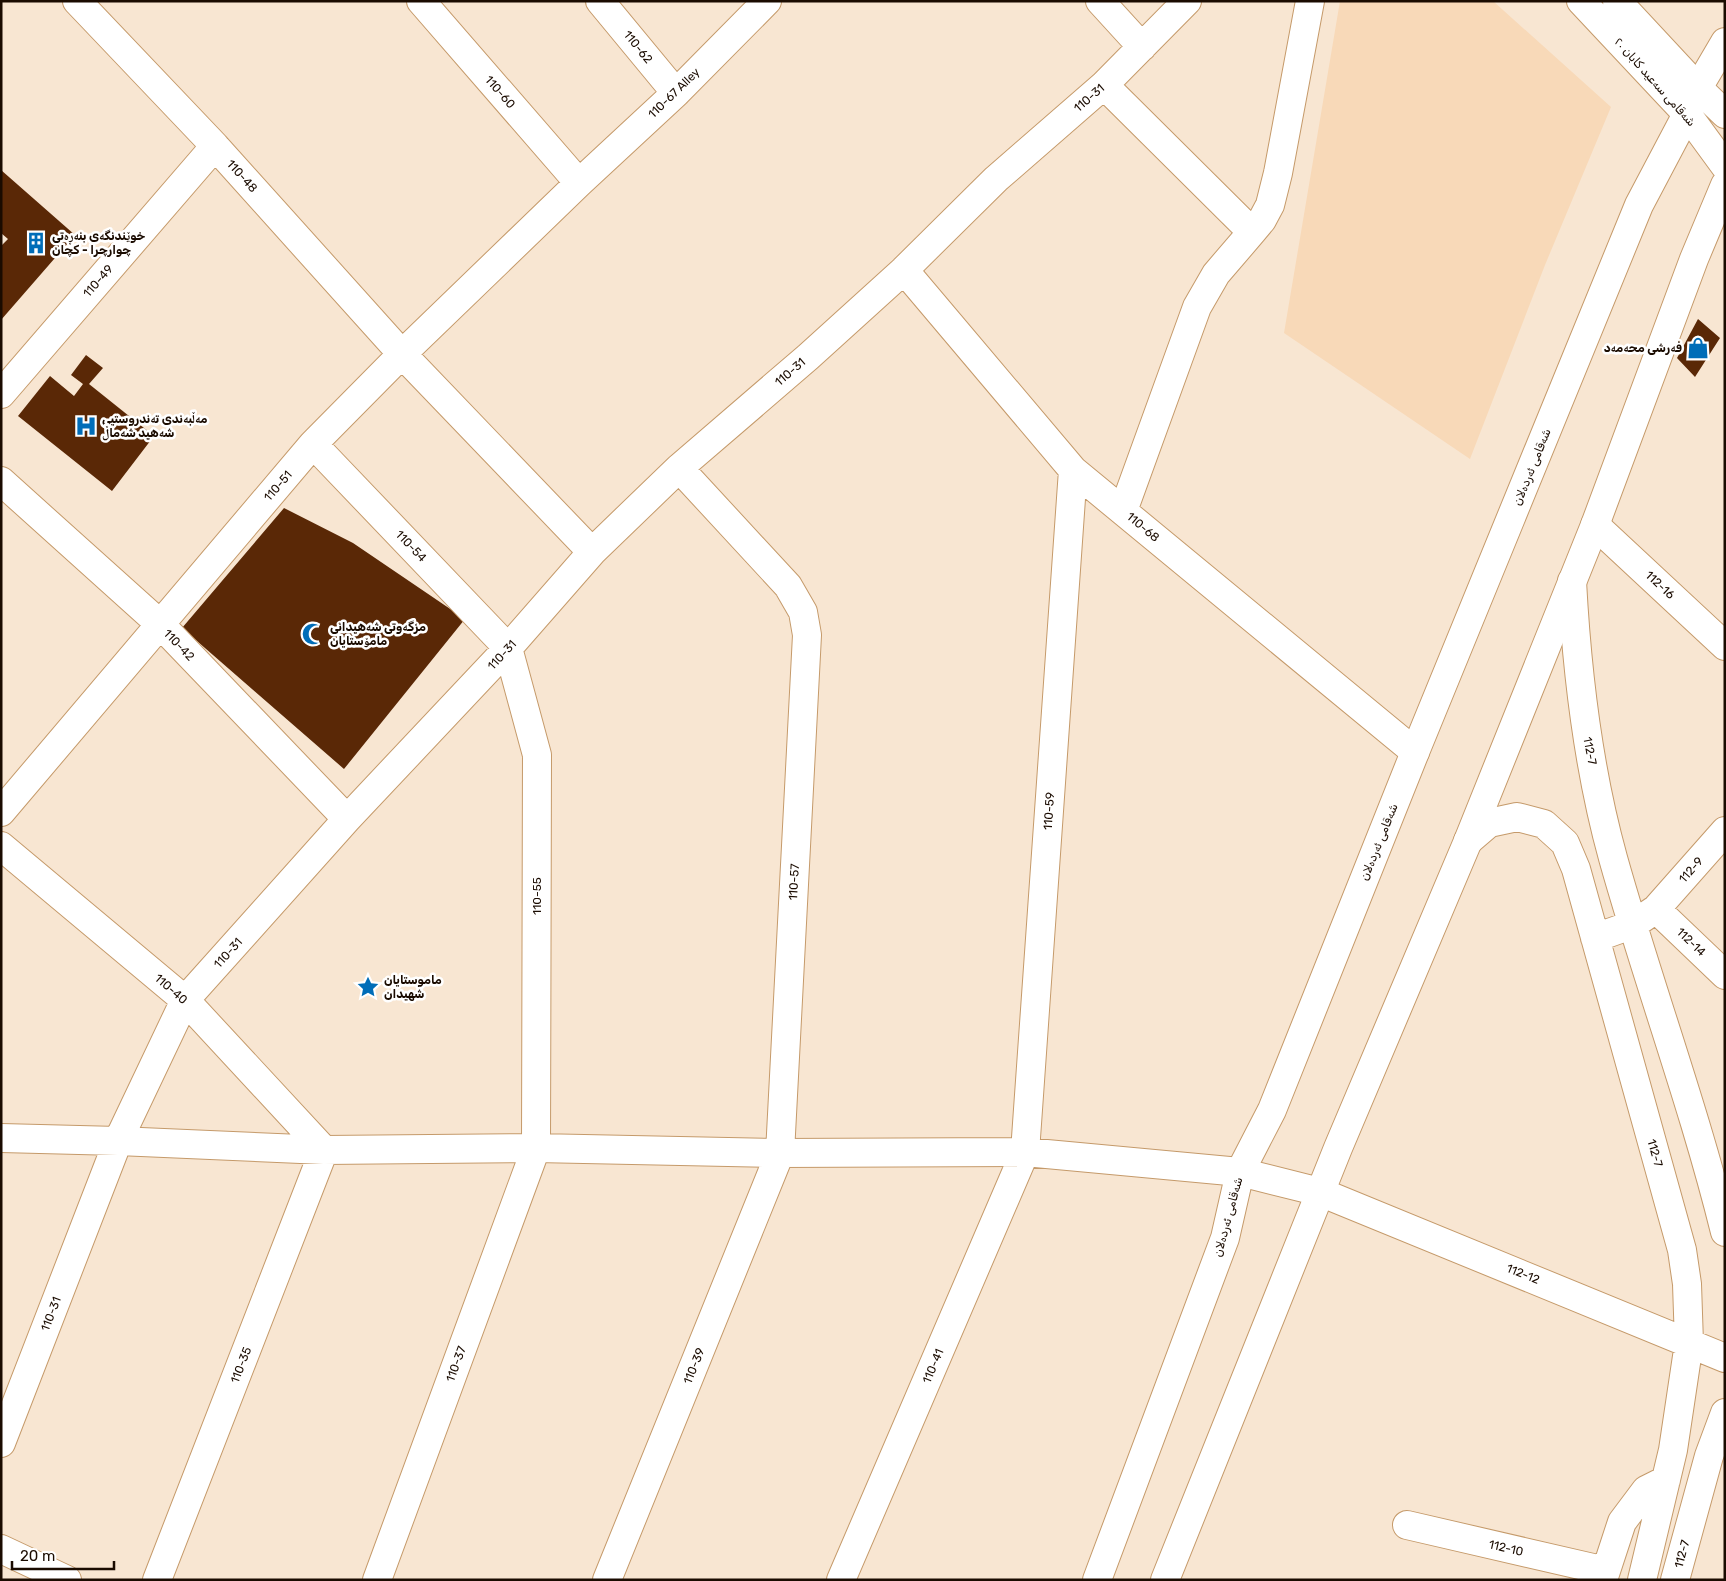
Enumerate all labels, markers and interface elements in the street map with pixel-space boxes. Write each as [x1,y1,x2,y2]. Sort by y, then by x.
street label: 110-62 [621,28,655,66]
street label: شەقامی سەعید کابان ٢٠ [1611,35,1699,130]
street label: 110-67 Alley [645,65,703,121]
street label: 110-60 [482,73,518,111]
street label: 110-31 [1071,81,1107,115]
street label: 110-48 [224,157,260,195]
place label: خوێندنگەی بنەڕەتی چوارچرا - کچان [52,229,146,258]
building icon: خوێندنگەی بنەڕەتی چوارچرا - کچان [23,230,49,256]
street label: 110-49 [80,262,116,300]
shop icon: فەرشی محەمەد [1685,335,1711,361]
place label: فەرشی محەمەد [1604,341,1682,355]
street label: 110-31 [772,355,808,389]
place label: مەڵبەندی تەندروستیی شەهید شەماڵ [102,411,208,441]
hospital icon: مەڵبەندی تەندروستیی شەهید شەماڵ [73,413,99,439]
street label: شەقامی ئەردەلان [1510,426,1555,508]
street label: 110-51 [261,468,295,504]
street label: 110-68 [1124,509,1162,545]
street label: 110-54 [393,527,430,565]
street label: 112-16 [1643,568,1677,602]
place label: مزگەوتی شەهیدانی مامۆستایان [330,620,426,648]
mosque icon: مزگەوتی شەهیدانی مامۆستایان [300,621,326,647]
street label: 110-42 [161,626,197,664]
street label: 110-31 [485,637,519,673]
street label: 112-7 [1580,736,1600,766]
street label: 110-59 [1041,792,1057,830]
street label: شەقامی ئەردەلان [1357,801,1402,883]
street label: 112-9 [1676,854,1706,886]
street label: 110-57 [786,863,802,901]
street label: 110-55 [530,877,544,915]
street label: 112-14 [1674,925,1709,960]
street label: 110-31 [211,935,245,971]
street label: 110-40 [152,971,190,1007]
place label: ماموستايان شهيدان [384,973,442,1001]
place icon: ماموستايان شهيدان [355,974,381,1000]
street label: 112-7 [1644,1137,1666,1169]
street label: شەقامی ئەردەلان [1211,1175,1246,1259]
street label: 112-12 [1504,1261,1542,1287]
street label: 110-31 [38,1295,64,1333]
street label: 110-37 [443,1344,469,1384]
street label: 110-35 [228,1345,254,1385]
street label: 110-39 [680,1346,708,1386]
street label: 110-41 [920,1347,946,1385]
street label: 112-10 [1487,1537,1525,1559]
scale bar [12,1538,115,1570]
street label: 112-7 [1672,1539,1692,1569]
text: 20 m [20,1547,55,1565]

